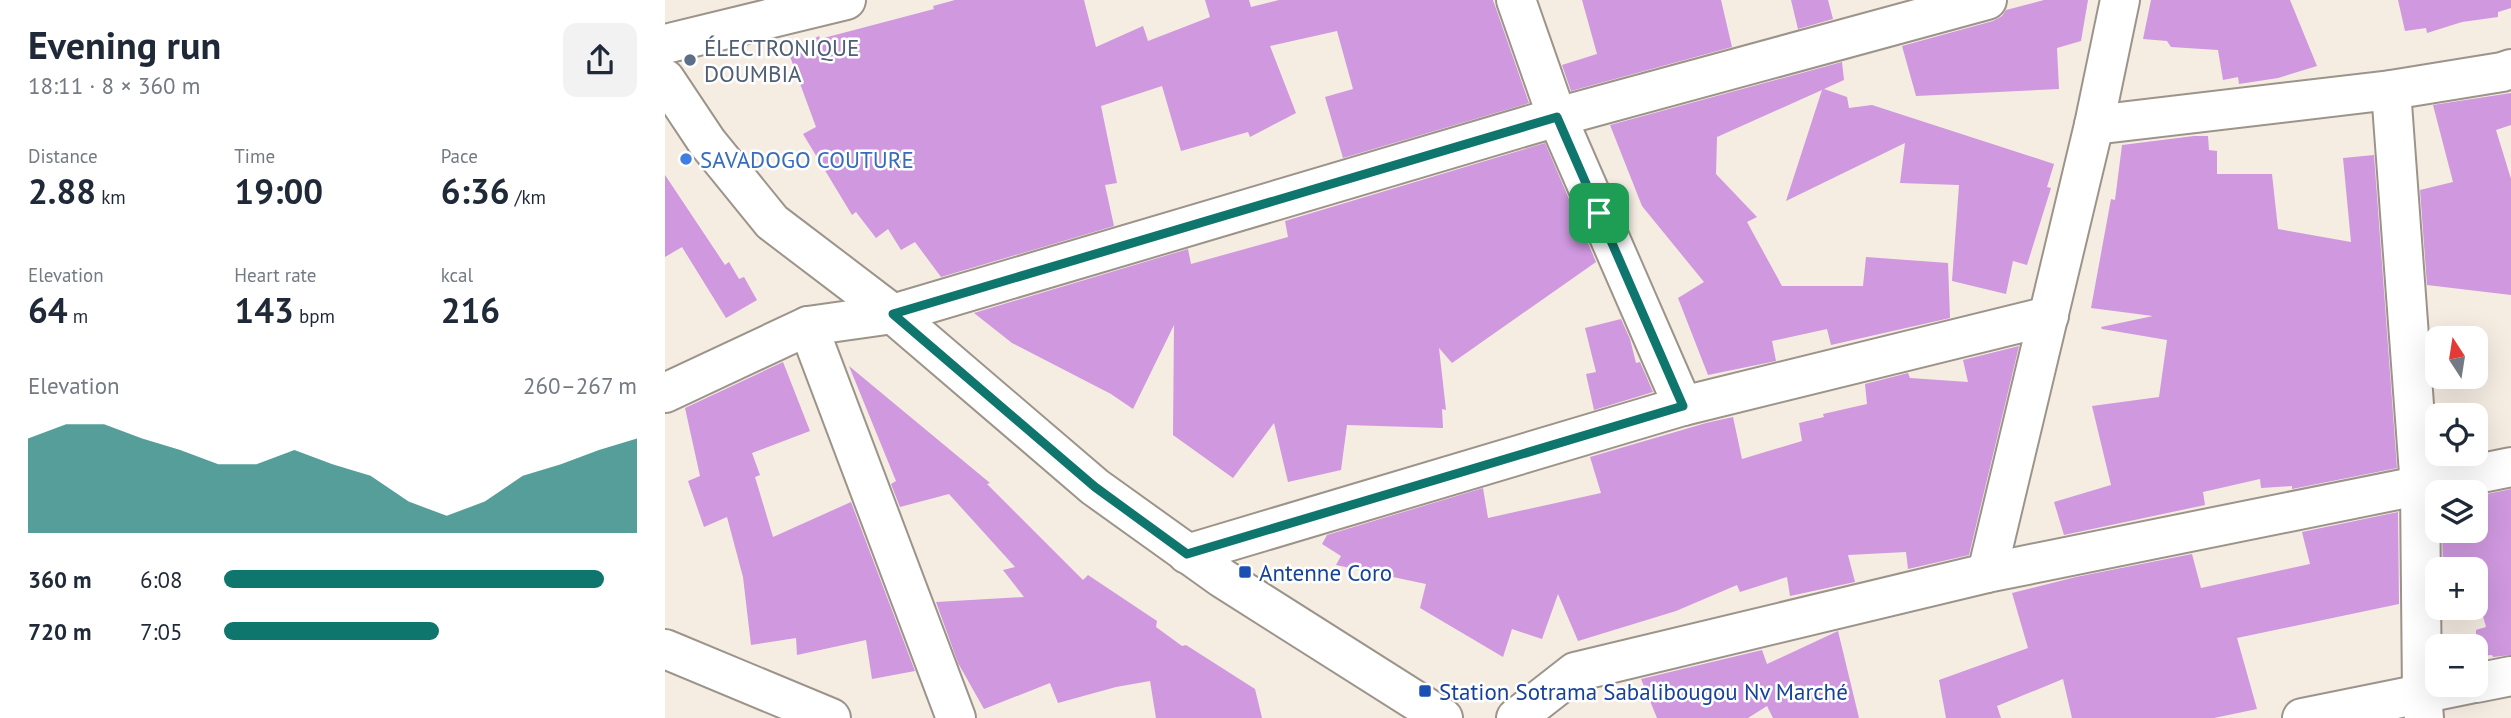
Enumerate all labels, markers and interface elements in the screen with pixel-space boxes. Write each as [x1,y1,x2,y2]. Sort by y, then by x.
text: Evening run [28,20,221,69]
button: share [563,23,637,97]
place label: ÉLECTRONIQUE DOUMBIA [704,33,859,88]
marker: ÉLECTRONIQUE DOUMBIA [682,52,698,68]
text: 18:11 · 8 × 360 m [28,71,200,100]
text: Distance [28,144,98,168]
text: Time [234,144,275,168]
text: Pace [441,144,478,168]
place label: SAVADOGO COUTURE [700,145,914,174]
marker: SAVADOGO COUTURE [678,151,694,167]
text: 2.88 [28,168,96,214]
text: 19:00 [234,168,323,214]
text: 6:36 [441,168,510,214]
pin [1569,183,1629,243]
text: km [96,185,126,209]
text: /km [510,185,546,209]
icon: arrive [1580,194,1618,232]
text: Elevation [28,263,104,287]
text: Heart rate [234,263,316,287]
text: kcal [441,263,473,287]
text: 64 [28,287,68,333]
text: 143 [234,287,294,333]
text: 216 [441,287,500,333]
text: m [68,304,88,328]
text: bpm [294,304,335,328]
north arrow [2425,326,2489,388]
map controls [2425,326,2488,697]
text: Elevation [28,371,120,400]
text: 260–267 m [523,371,637,400]
button: locate [2425,403,2488,466]
button: layers [2425,480,2488,543]
button: + [2425,557,2488,620]
place label: Antenne Coro [1259,558,1392,587]
marker: Antenne Coro [1237,564,1253,580]
text: 360 m [28,565,91,594]
text: 6:08 [140,565,183,594]
text: 720 m [28,617,91,646]
text: 7:05 [140,617,183,646]
button: − [2425,634,2488,697]
place label: Station Sotrama Sabalibougou Nv Marché [1439,677,1848,706]
marker: Station Sotrama Sabalibougou Nv Marché [1417,683,1433,699]

